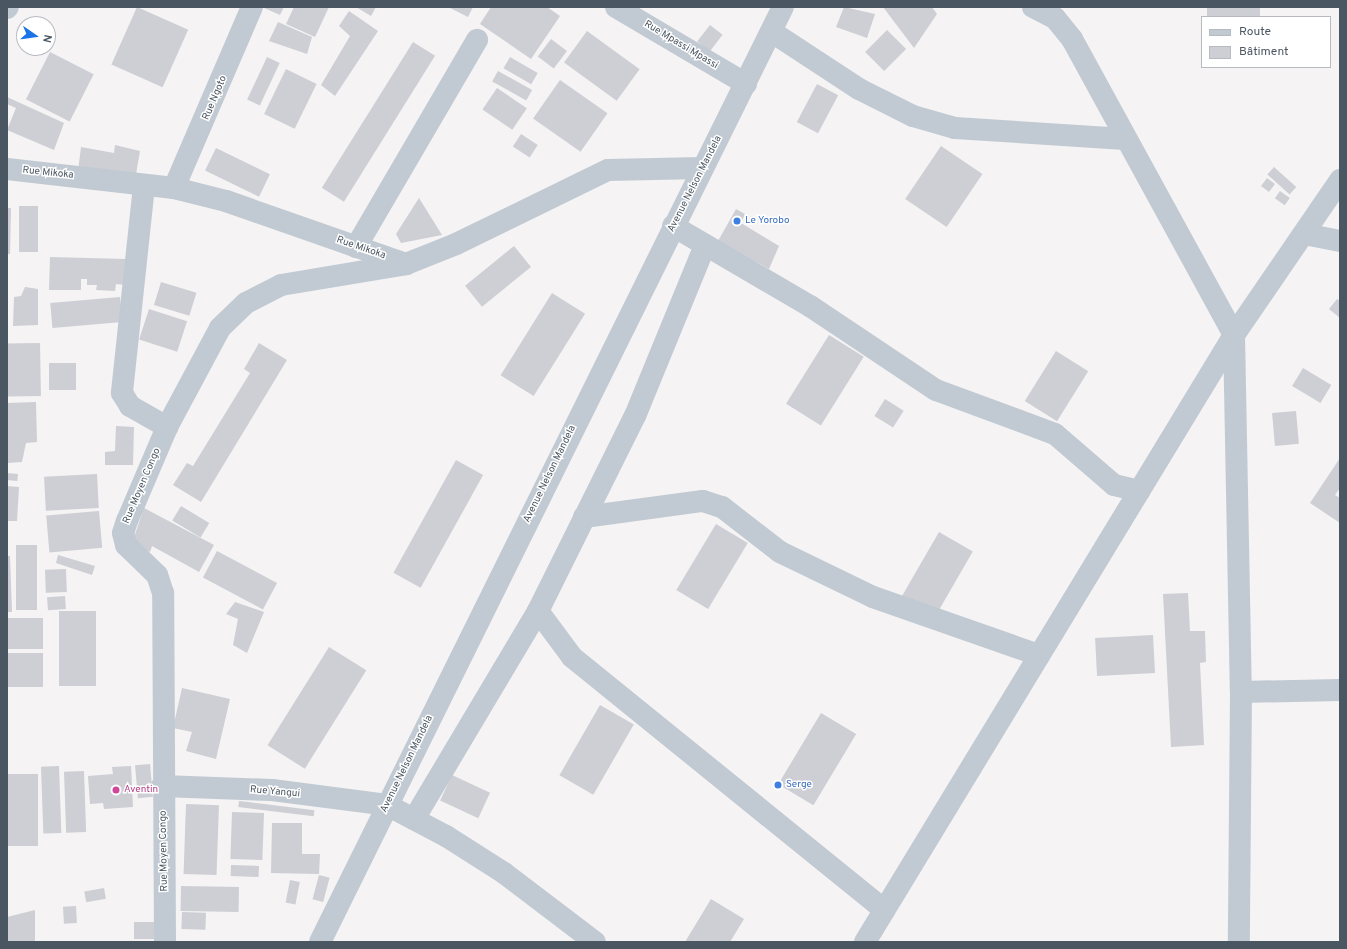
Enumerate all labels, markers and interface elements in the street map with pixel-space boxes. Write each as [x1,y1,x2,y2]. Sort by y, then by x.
north arrow [16,16,56,56]
legend [1201,16,1331,68]
street label: Rue Mpassi Mpassi [642,18,720,72]
text: Route [1239,24,1271,40]
text: N [39,33,54,44]
text: Bâtiment [1239,44,1289,60]
street label: Rue Ngoto [200,74,230,122]
street label: Avenue Nelson Mandela [665,134,725,234]
street label: Rue Mikoka [22,164,74,182]
place label: Le Yorobo [745,215,790,227]
marker: Le Yorobo [732,216,742,226]
street label: Rue Mikoka [335,234,387,262]
street label: Avenue Nelson Mandela [521,423,579,525]
street label: Rue Moyen Congo [121,446,163,526]
street label: Avenue Nelson Mandela [378,713,436,815]
place label: Serge [786,779,812,791]
marker: Serge [773,780,783,790]
place label: Aventin [124,784,158,796]
street label: Rue Yangui [249,784,301,800]
marker: Aventin [111,785,121,795]
street label: Rue Moyen Congo [157,810,171,892]

